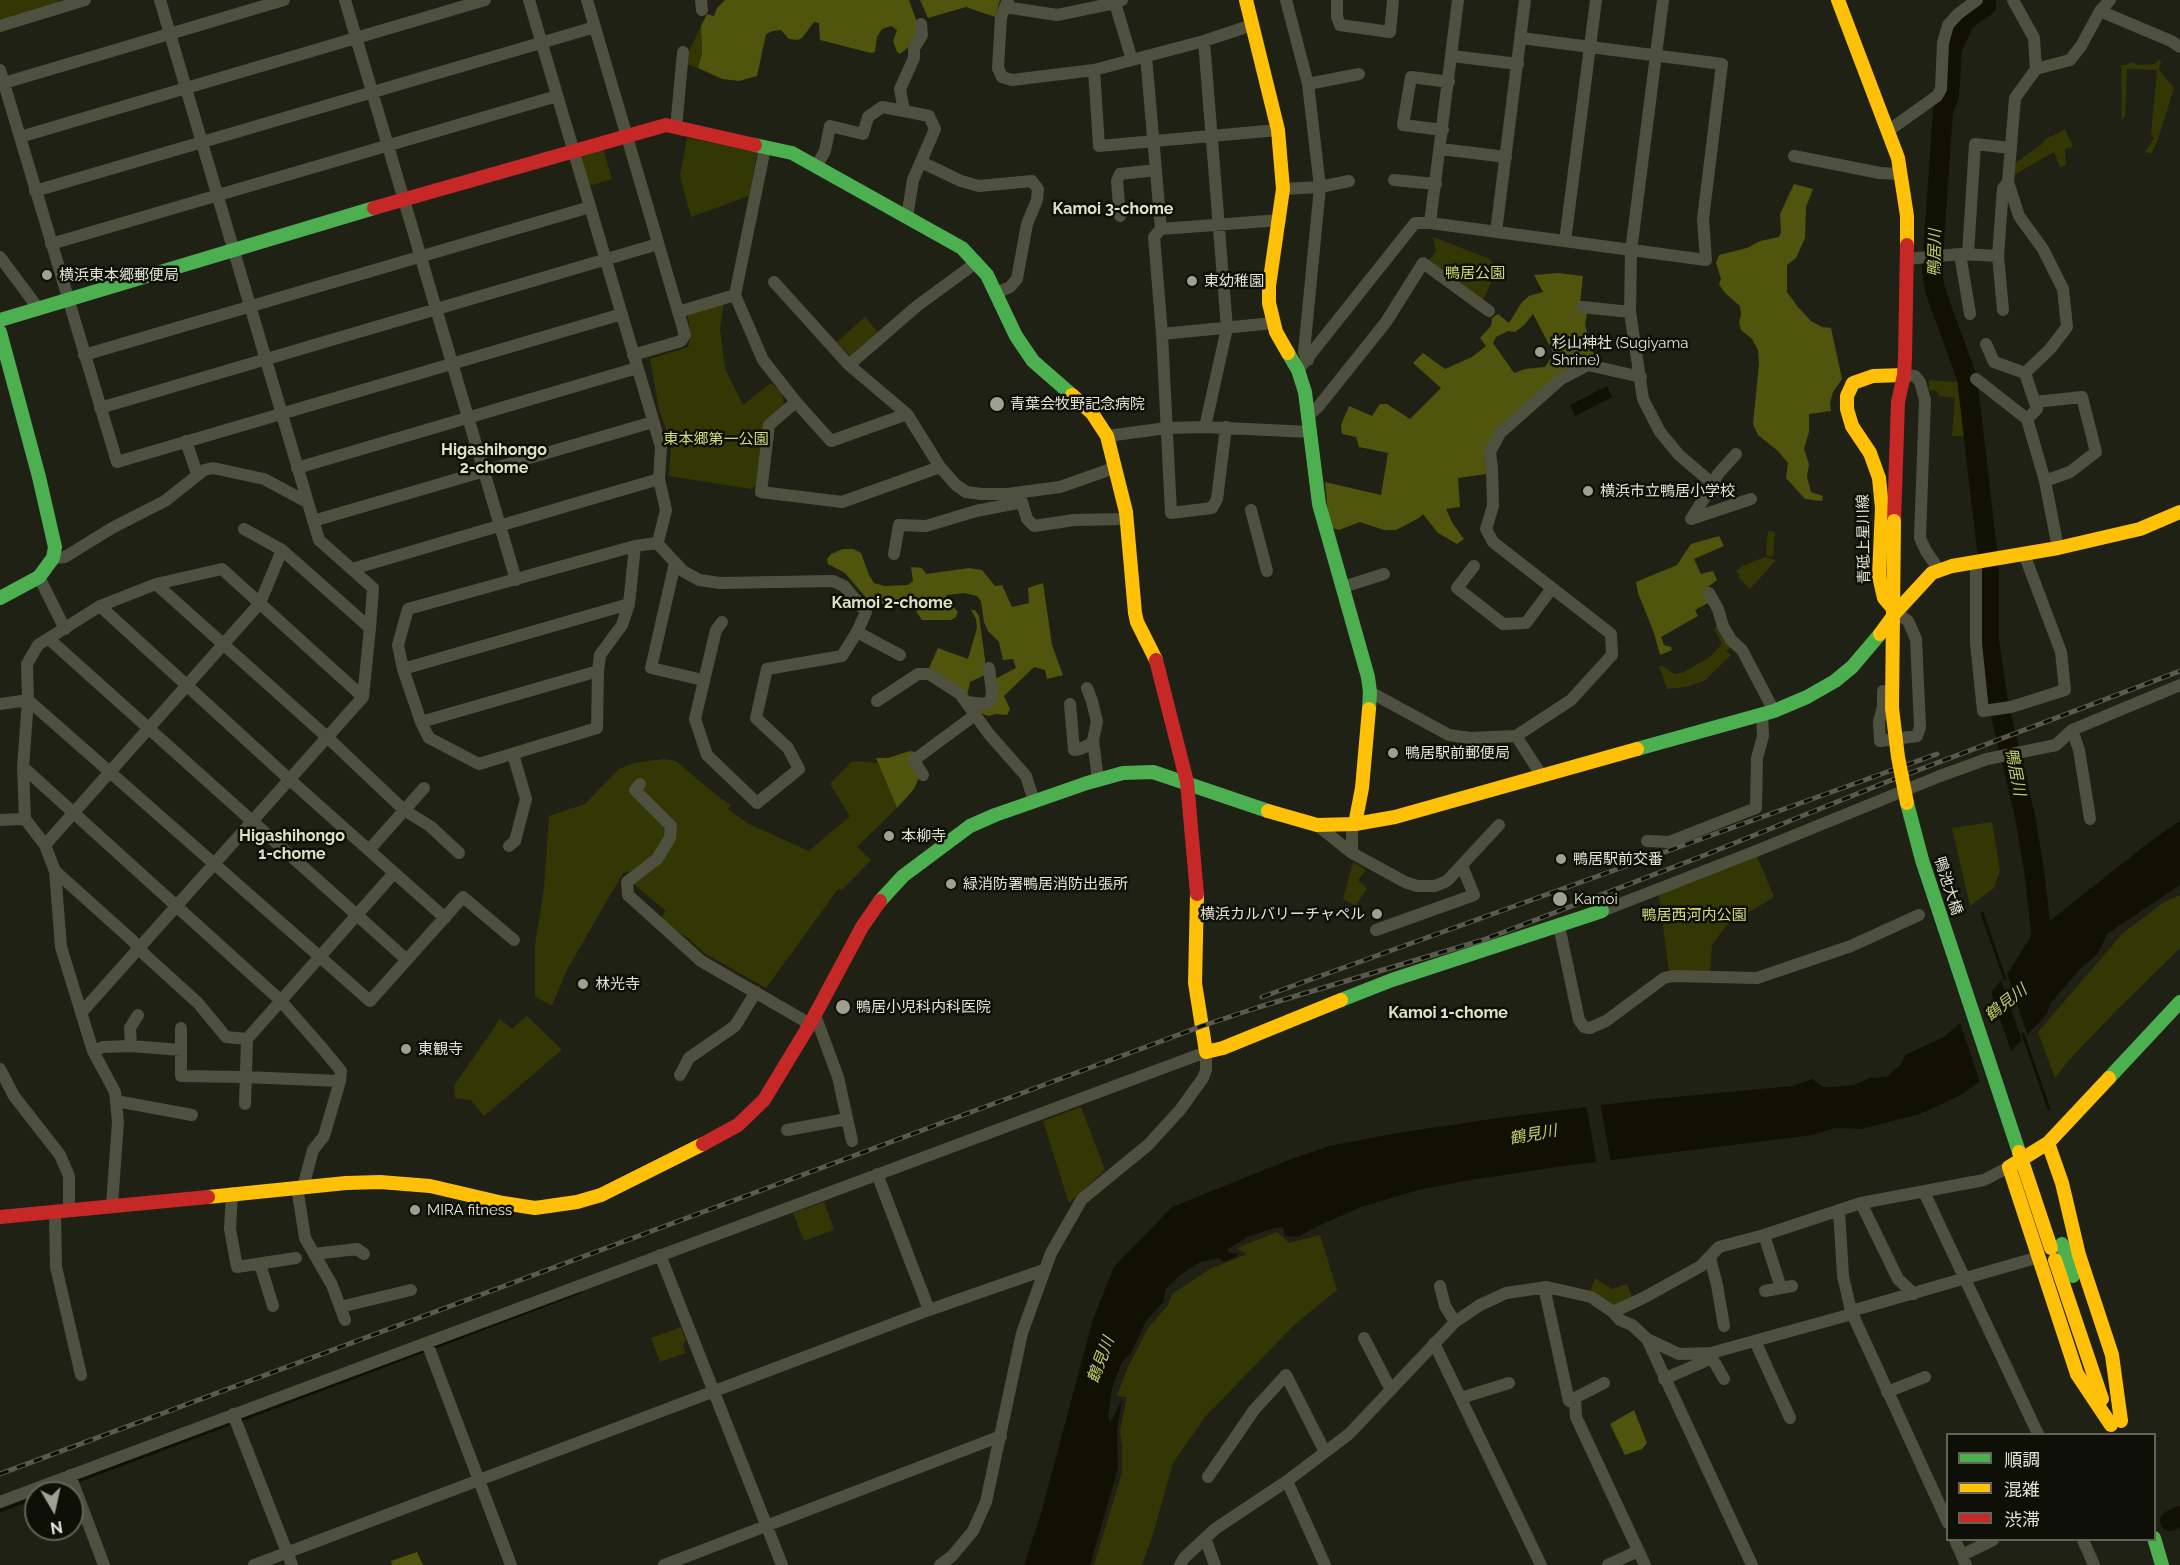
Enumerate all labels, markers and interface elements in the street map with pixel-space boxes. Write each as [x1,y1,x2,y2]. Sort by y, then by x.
district label: Kamoi 3-chome [1053,199,1173,219]
water label: 鴨居川 [1925,229,1945,277]
park label: 鴨居公園 [1445,264,1505,282]
place label: 横浜東本郷郵便局 [59,266,179,284]
marker: 横浜東本郷郵便局 [40,268,54,282]
place label: 東幼稚園 [1204,272,1264,290]
marker: 東幼稚園 [1185,274,1199,288]
place label: 杉山神社 (Sugiyama Shrine) [1552,334,1688,369]
marker: 杉山神社 (Sugiyama Shrine) [1533,345,1547,359]
marker: 青葉会牧野記念病院 [988,395,1006,413]
place label: 青葉会牧野記念病院 [1010,395,1145,413]
park label: 東本郷第一公園 [664,430,768,448]
district label: Higashihongo 2-chome [441,440,547,478]
place label: 横浜市立鴨居小学校 [1600,482,1735,500]
marker: 横浜市立鴨居小学校 [1581,484,1595,498]
street label: 青砥上星川線 [1854,494,1874,584]
district label: Kamoi 2-chome [832,593,952,613]
place label: 鴨居駅前郵便局 [1405,744,1510,762]
marker: 鴨居駅前郵便局 [1386,746,1400,760]
water label: 鴨居川 [2001,747,2029,797]
district label: Higashihongo 1-chome [239,826,345,864]
place label: 本柳寺 [901,827,946,845]
marker: 本柳寺 [882,829,896,843]
place label: 鴨居駅前交番 [1573,850,1663,868]
marker: 鴨居駅前交番 [1554,852,1568,866]
street label: 鴨池大橋 [1930,855,1966,917]
place label: 緑消防署鴨居消防出張所 [963,875,1128,893]
marker: 緑消防署鴨居消防出張所 [944,877,958,891]
marker: Kamoi [1551,890,1569,908]
place label: Kamoi [1574,890,1618,908]
place label: 横浜カルバリーチャペル [1200,905,1365,923]
park label: 鴨居西河内公園 [1642,906,1746,924]
marker: 横浜カルバリーチャペル [1370,907,1384,921]
place label: 林光寺 [595,975,640,993]
marker: 林光寺 [576,977,590,991]
water label: 鶴見川 [1981,981,2031,1025]
marker: 鴨居小児科内科医院 [834,998,852,1016]
place label: 鴨居小児科内科医院 [856,998,991,1016]
district label: Kamoi 1-chome [1388,1003,1508,1023]
place label: 東観寺 [418,1040,463,1058]
marker: 東観寺 [399,1042,413,1056]
water label: 鶴見川 [1508,1121,1558,1149]
place label: MIRA fitness [427,1201,512,1219]
marker: MIRA fitness [408,1203,422,1217]
water label: 鶴見川 [1083,1334,1119,1386]
legend [1946,1433,2156,1541]
text: 順調 [2004,1449,2040,1470]
text: 混雑 [2004,1479,2040,1500]
north arrow [24,1481,84,1541]
text: 渋滞 [2004,1509,2040,1530]
text: N [49,1517,64,1538]

